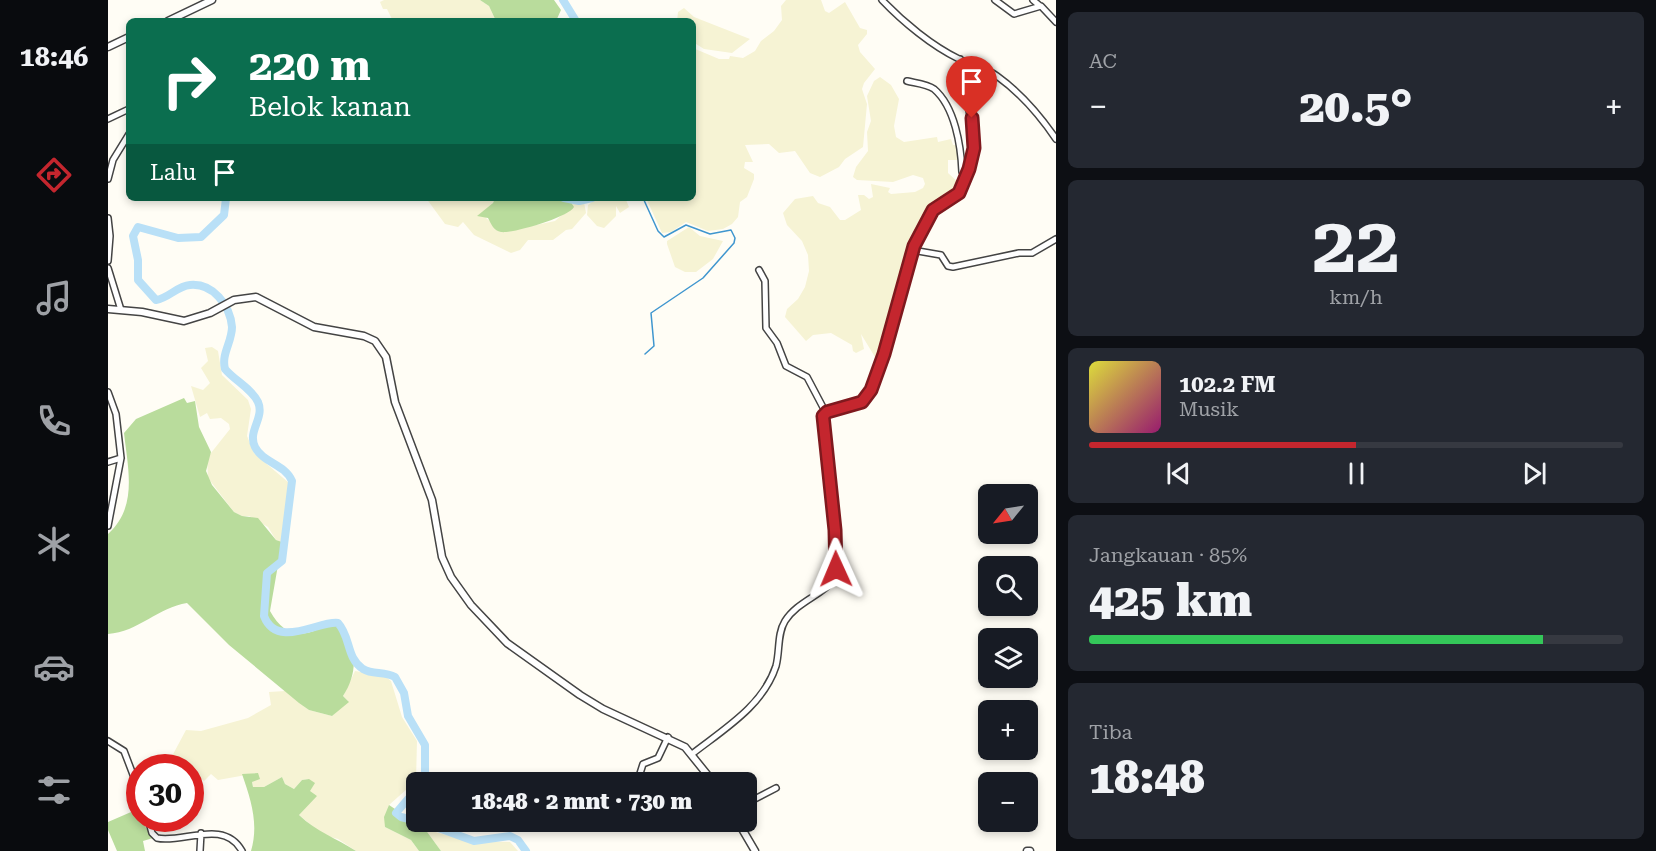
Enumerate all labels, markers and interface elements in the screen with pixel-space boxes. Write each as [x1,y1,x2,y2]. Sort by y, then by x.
text: 18:46 [20,41,88,73]
text: 220 m [249,41,371,90]
icon: right [150,42,228,120]
text: AC [1089,49,1117,73]
pin [946,56,997,118]
icon: arrive [955,65,988,98]
text: 20.5° [1299,80,1413,133]
text: − [1089,87,1107,126]
text: + [1605,87,1623,126]
text: Belok kanan [249,91,411,123]
icon: directions [33,154,75,196]
icon: arrive [208,156,241,189]
text: Lalu [150,160,196,185]
text: 22 [1312,200,1400,291]
icon: music [33,277,75,319]
text: km/h [1329,285,1383,309]
text: 102.2 FM [1179,372,1276,397]
text: Musik [1179,397,1239,421]
icon: phone [33,400,75,442]
icon: previous [1162,457,1195,490]
icon: pause [1340,457,1373,490]
icon: next [1518,457,1551,490]
north arrow [978,484,1038,544]
map controls [978,484,1038,832]
icon: climate [33,523,75,565]
position arrow [804,537,868,601]
text: Jangkauan · 85% [1089,543,1247,567]
button: search [978,556,1038,616]
text: 425 km [1089,574,1252,627]
button: layers [978,628,1038,688]
icon: car [33,646,75,688]
button: + [978,700,1038,760]
text: Tiba [1089,720,1132,744]
text: 18:48 [1089,751,1205,804]
speed limit sign: 30 [126,754,204,832]
icon: filters [33,769,75,811]
button: − [978,772,1038,832]
text: 18:48 · 2 mnt · 730 m [471,789,692,814]

